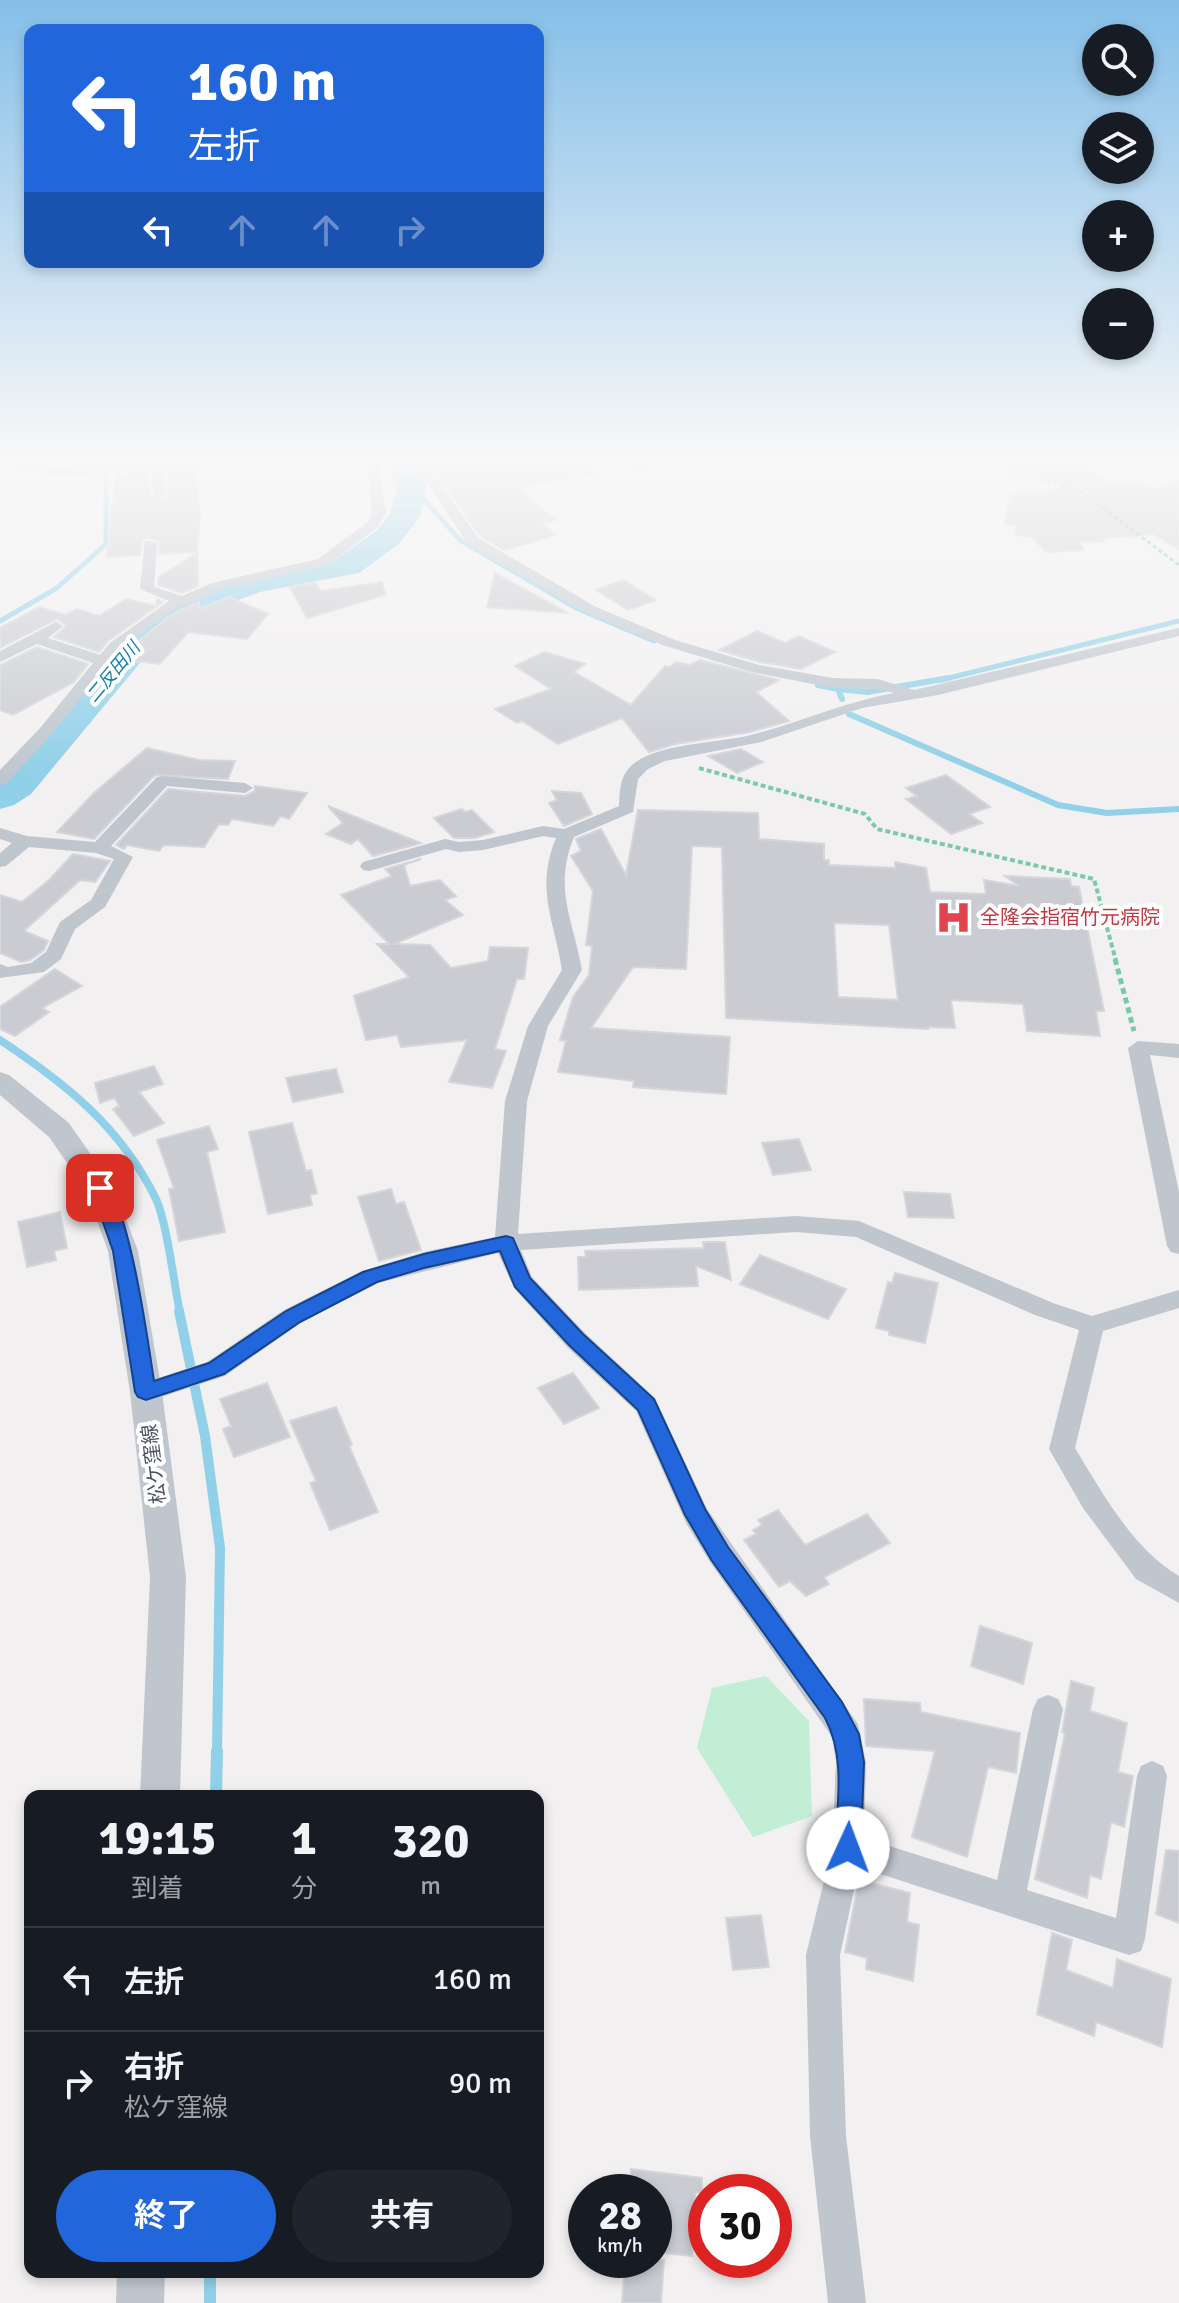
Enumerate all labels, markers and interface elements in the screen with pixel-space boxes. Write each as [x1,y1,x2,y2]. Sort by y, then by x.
map controls [1082,24,1154,360]
button: search [1082,24,1154,96]
text: 160 m [188,47,336,116]
icon: left [56,56,160,160]
button: layers [1082,112,1154,184]
text: 左折 [188,124,260,169]
button: + [1082,200,1154,272]
icon: left [136,208,180,252]
icon: ahead [220,208,264,252]
icon: ahead [304,208,348,252]
icon: right [388,208,432,252]
button: − [1082,288,1154,360]
water label: 二反田川 [81,636,146,707]
hospital icon: 全隆会指宿竹元病院 [935,898,973,936]
place label: 全隆会指宿竹元病院 [980,905,1160,930]
pin [66,1154,134,1222]
icon: arrive [78,1166,122,1210]
street label: 松ケ窪線 [137,1423,171,1505]
position arrow [806,1806,890,1890]
text: 19:15 [99,1809,216,1868]
text: 1 [291,1809,317,1868]
text: 320 [392,1812,469,1871]
text: m [420,1870,441,1902]
text: 到着 [132,1873,184,1905]
text: 分 [291,1873,317,1905]
icon: left [56,1957,100,2001]
text: 160 m [433,1961,512,1998]
text: 左折 [124,1964,184,2001]
text: 右折 [124,2049,184,2086]
icon: right [56,2061,100,2105]
text: 90 m [449,2065,512,2102]
text: 松ケ窪線 [124,2092,228,2124]
button: 終了 [56,2170,276,2262]
button: 共有 [292,2170,512,2262]
speed limit sign: 30 [688,2174,792,2278]
text: 28 [598,2191,642,2241]
text: km/h [597,2233,643,2258]

